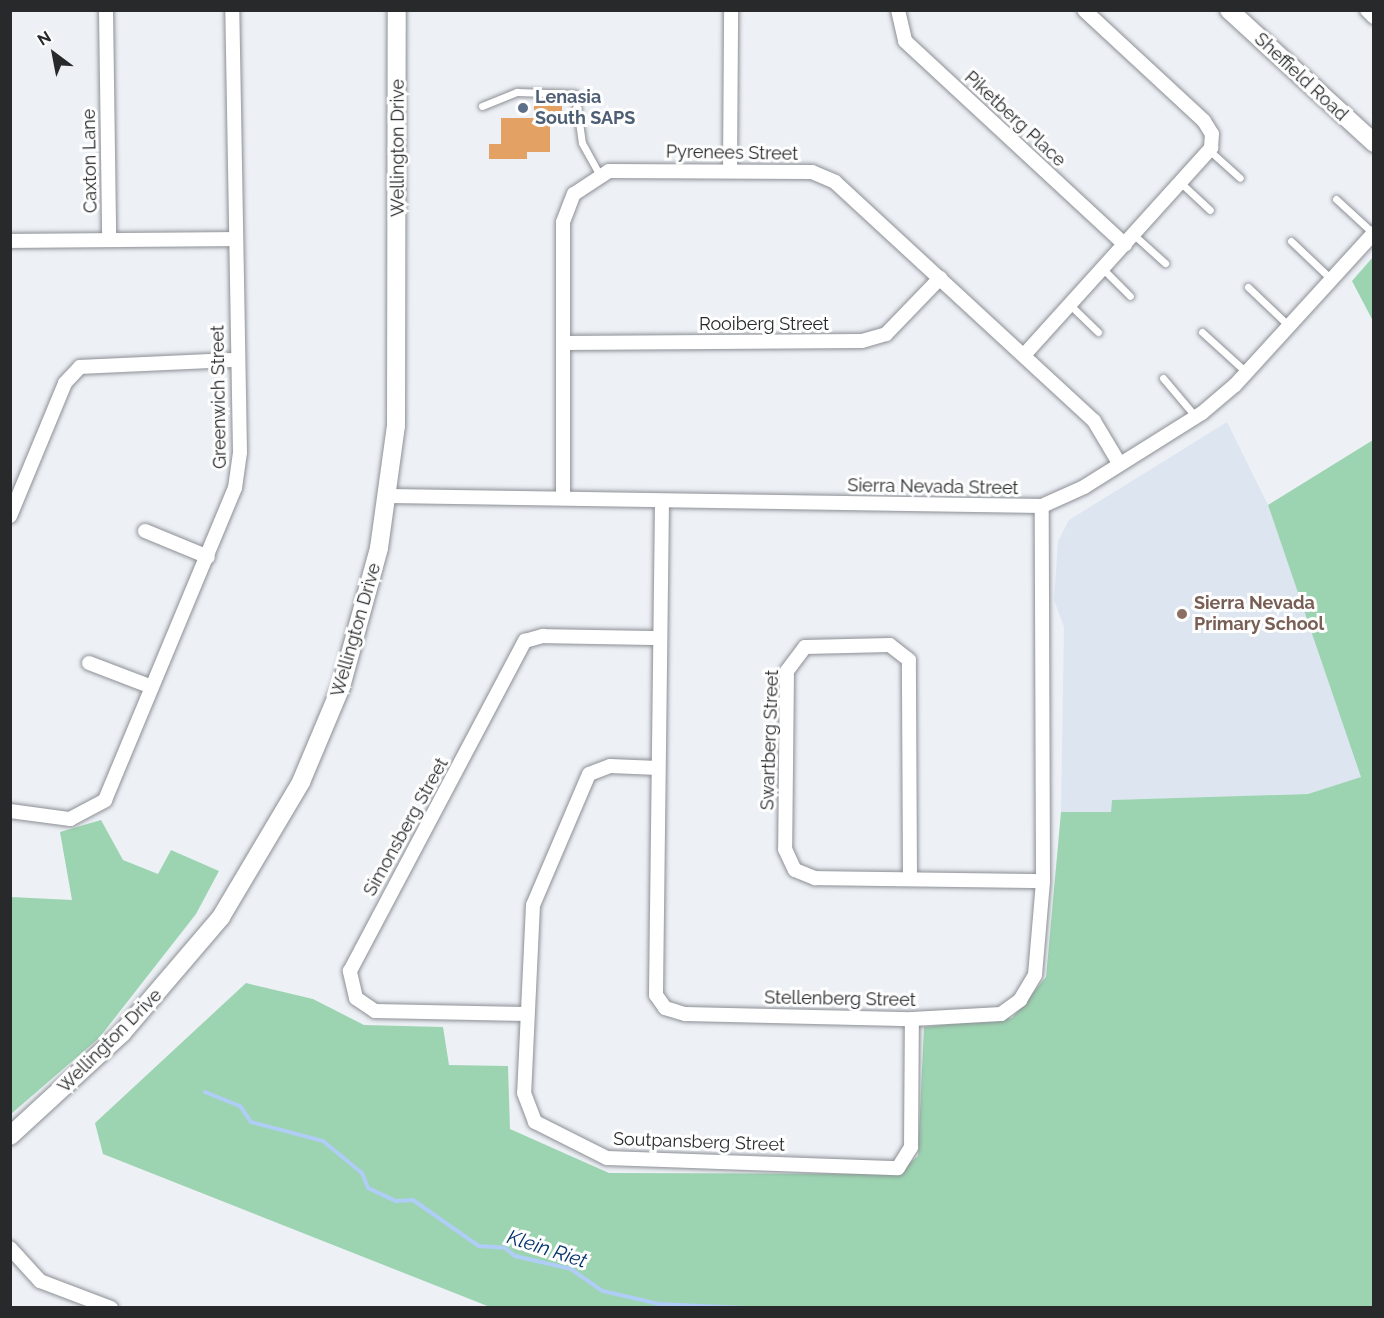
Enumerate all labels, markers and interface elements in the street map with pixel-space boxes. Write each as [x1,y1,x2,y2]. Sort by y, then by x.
north arrow [24,24,84,84]
text: N [34,27,54,50]
street label: Sheffield Road [1250,28,1352,126]
street label: Piketberg Place [960,67,1070,171]
street label: Wellington Drive [387,79,409,217]
place label: Lenasia South SAPS [535,87,635,130]
marker: Lenasia South SAPS [516,101,530,115]
street label: Caxton Lane [78,109,102,213]
street label: Pyrenees Street [666,141,798,165]
street label: Rooiberg Street [699,313,829,335]
street label: Greenwich Street [207,325,231,469]
street label: Sierra Nevada Street [847,475,1019,499]
street label: Wellington Drive [327,561,385,699]
place label: Sierra Nevada Primary School [1194,593,1325,636]
marker: Sierra Nevada Primary School [1175,607,1189,621]
street label: Swartberg Street [757,669,783,811]
street label: Simonsberg Street [359,754,453,900]
street label: Wellington Drive [54,985,166,1097]
street label: Stellenberg Street [764,987,916,1011]
street label: Soutpansberg Street [613,1128,785,1156]
water label: Klein Riet [504,1225,590,1273]

